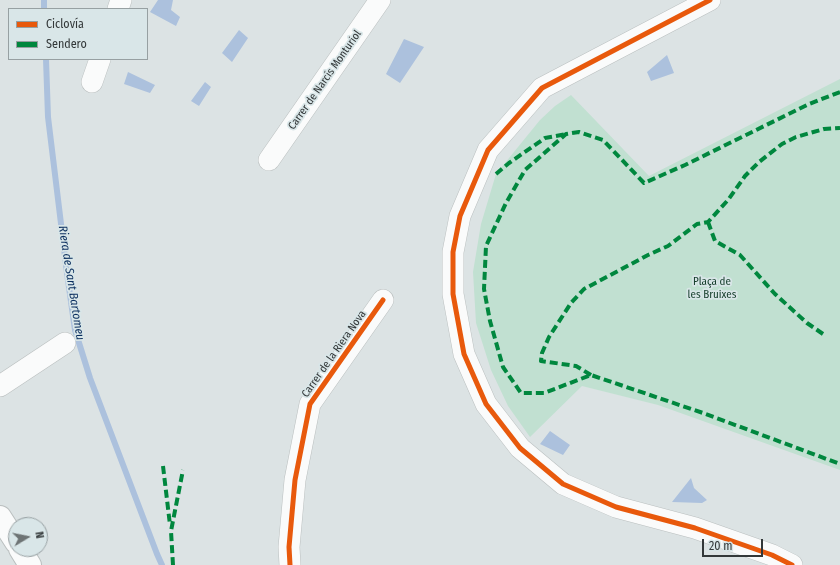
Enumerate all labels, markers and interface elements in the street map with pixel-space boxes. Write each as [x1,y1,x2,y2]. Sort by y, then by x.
legend [8,8,148,60]
text: Ciclovía [46,17,84,31]
street label: Carrer de Narcís Monturiol [286,28,364,132]
text: Sendero [46,37,87,51]
water label: Riera de Sant Bartomeu [55,225,87,341]
park label: Plaça de les Bruixes [688,275,736,301]
street label: Carrer de la Riera Nova [299,308,369,400]
north arrow [8,517,48,557]
text: N [32,531,46,539]
scale bar [704,531,765,557]
text: 20 m [709,539,733,553]

